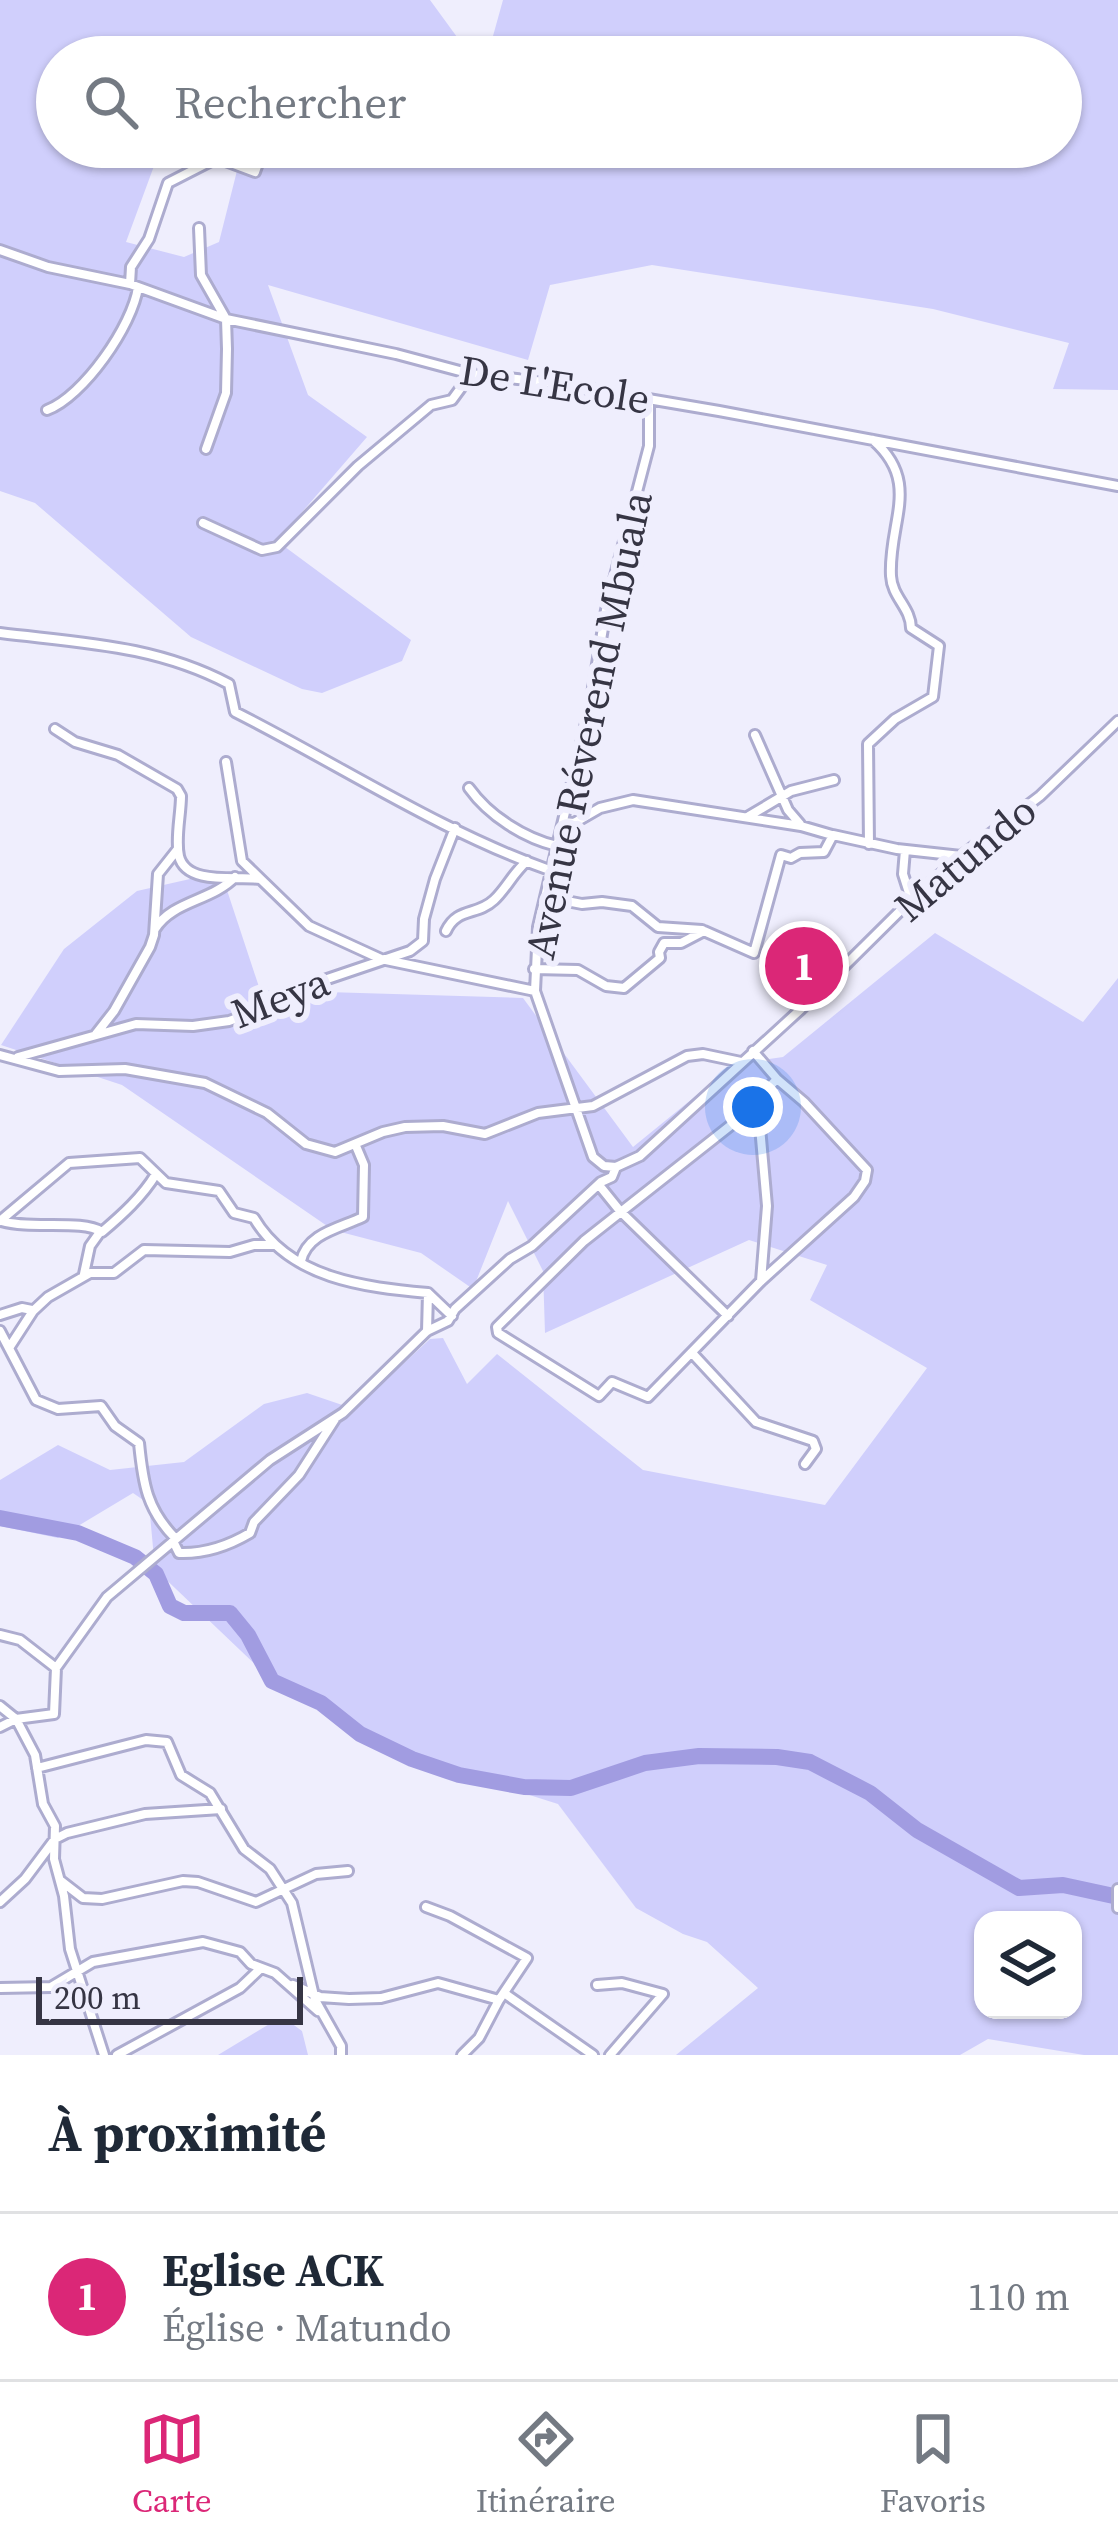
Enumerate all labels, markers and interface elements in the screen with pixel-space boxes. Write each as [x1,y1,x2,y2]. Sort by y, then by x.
search box [36,36,1082,168]
icon: search [78,69,144,135]
text: Rechercher [174,71,406,133]
street label: De L'Ecole [456,340,654,428]
street label: Avenue Réverend Mbuala [510,485,666,964]
street label: Matundo [882,782,1048,934]
pin: 1 [765,921,843,1011]
street label: Meya [223,952,338,1042]
your location [723,1077,783,1137]
map controls [974,1911,1082,2019]
button: layers [974,1911,1082,2019]
scale bar [36,1971,303,2024]
text: 200 m [54,1975,141,2020]
text: À proximité [48,2098,326,2168]
text: Eglise ACK [162,2239,384,2301]
text: 1 [76,2270,98,2323]
text: 110 m [967,2270,1070,2323]
text: Église · Matundo [162,2301,452,2354]
tab: Carte [132,2406,212,2523]
tab: Itinéraire [476,2406,616,2523]
tab: Favoris [880,2406,986,2523]

